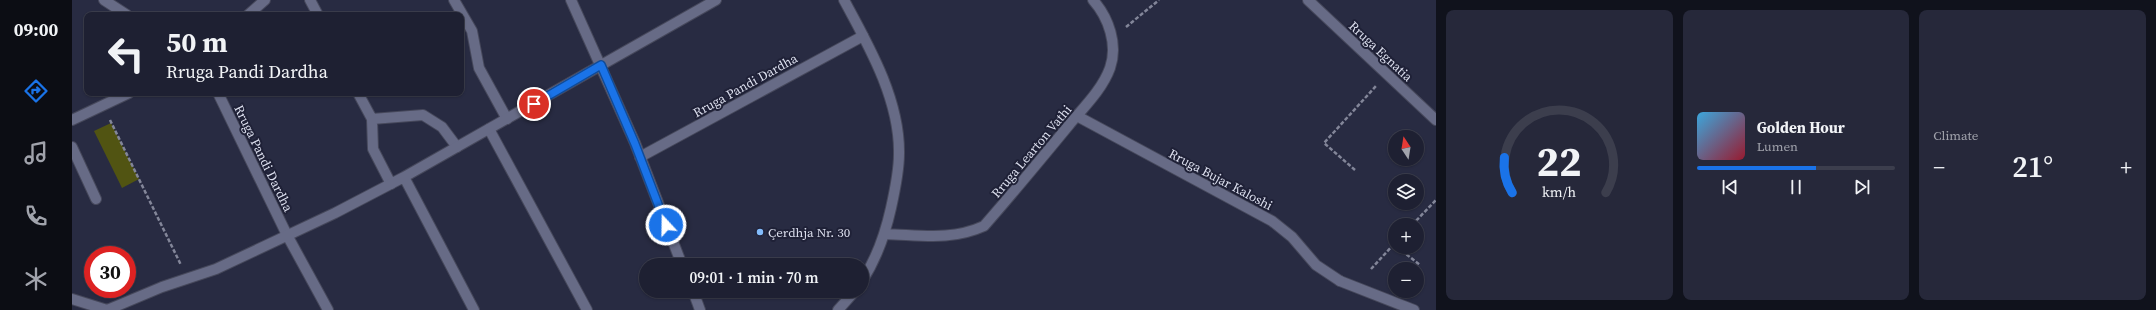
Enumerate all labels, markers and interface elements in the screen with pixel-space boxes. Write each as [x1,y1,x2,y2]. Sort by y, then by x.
text: 09:00 [14,17,58,42]
street label: Rruga Egnatia [1345,17,1416,86]
text: 50 m [166,23,228,61]
icon: left [100,28,152,80]
street label: Rruga Pandi Dardha [690,49,801,121]
text: Rruga Pandi Dardha [166,59,328,84]
icon: directions [22,77,50,105]
pin [517,87,551,121]
icon: arrive [523,93,545,115]
street label: Rruga Learton Vathi [988,101,1075,201]
street label: Rruga Pandi Dardha [230,102,297,215]
text: Golden Hour [1757,117,1845,138]
text: Climate [1933,127,1978,144]
north arrow [1388,130,1424,166]
map controls [1388,130,1424,298]
text: 22 [1537,133,1582,190]
text: Lumen [1757,138,1798,155]
icon: music [22,139,50,167]
street label: Rruga Bujar Kaloshi [1166,145,1276,214]
text: 21° [2012,146,2053,187]
text: − [1933,152,1945,182]
text: + [2120,152,2132,182]
button: layers [1388,174,1424,210]
icon: previous [1719,176,1741,198]
icon: pause [1785,176,1807,198]
icon: next [1851,176,1873,198]
text: km/h [1542,182,1577,202]
icon: phone [22,202,50,230]
position arrow [645,204,687,246]
button: + [1388,218,1424,254]
place label: Çerdhja Nr. 30 [768,224,850,241]
marker: Çerdhja Nr. 30 [755,227,765,237]
speed limit sign: 30 [84,246,136,298]
button: − [1388,262,1424,298]
icon: climate [22,265,50,293]
text: 09:01 · 1 min · 70 m [689,267,819,288]

